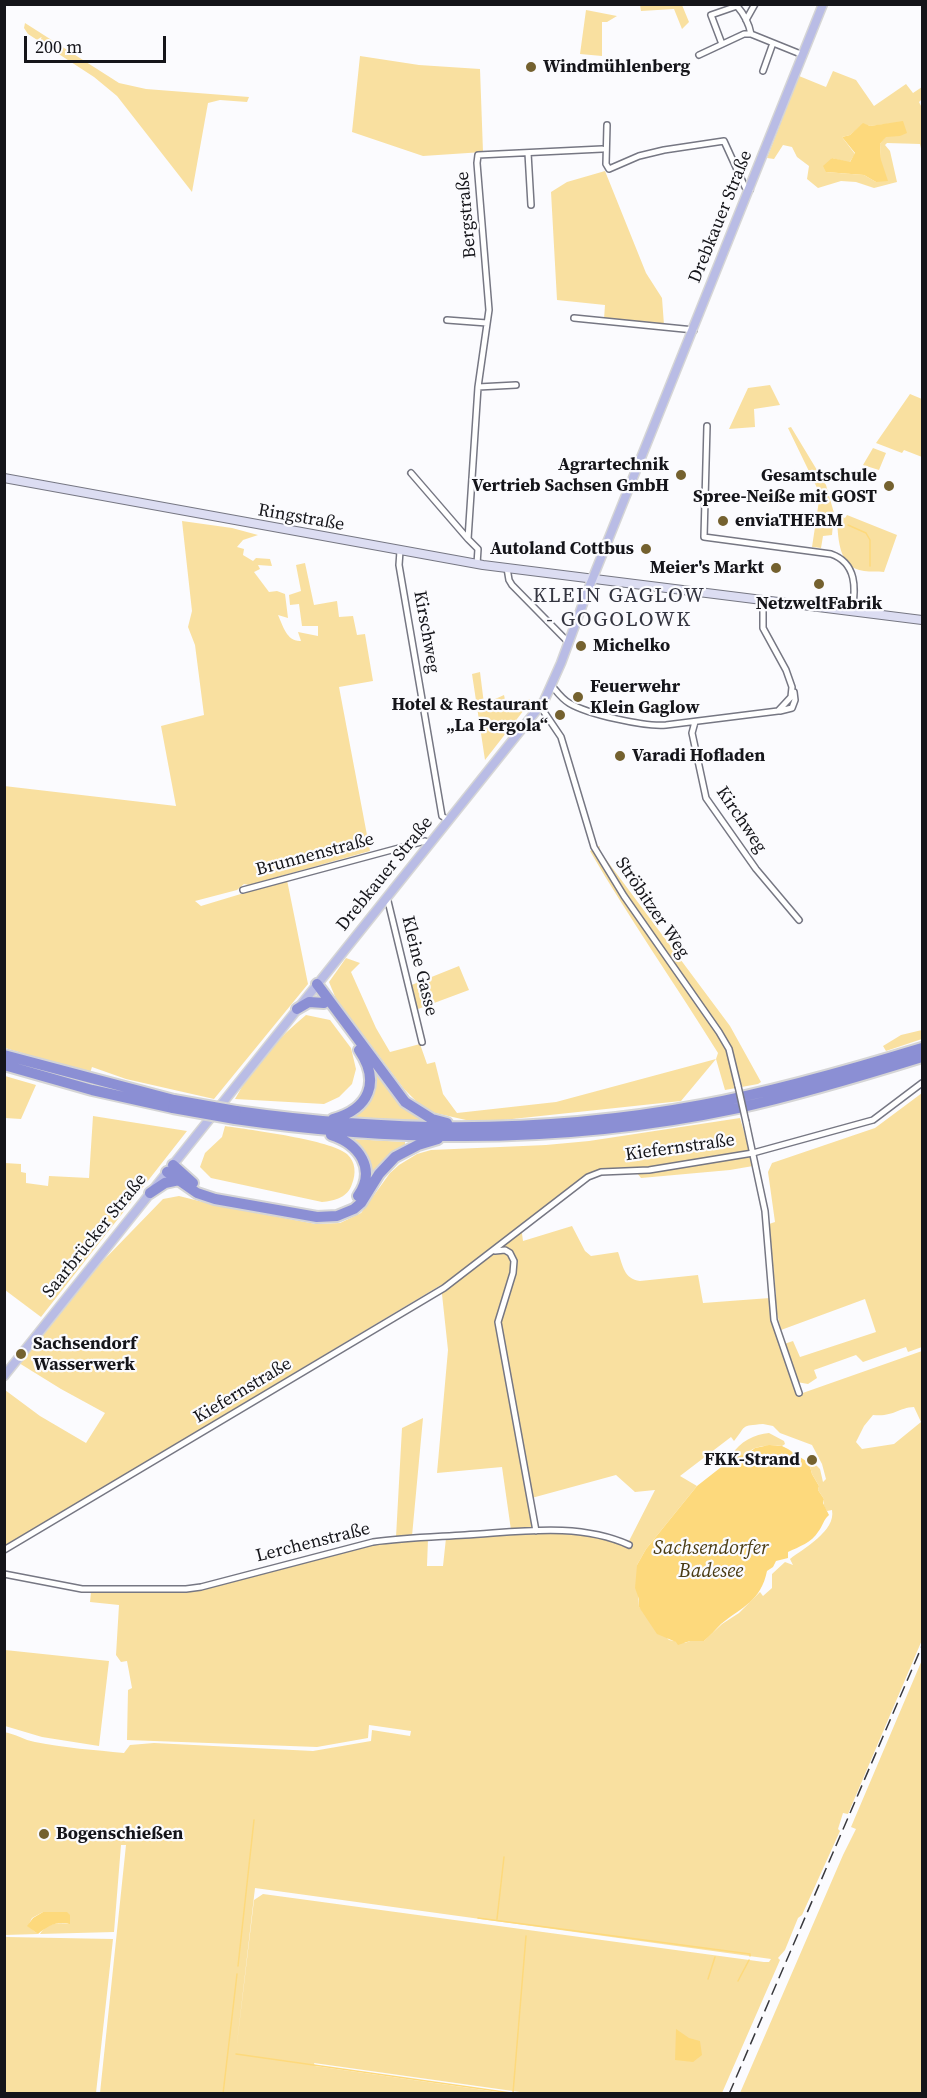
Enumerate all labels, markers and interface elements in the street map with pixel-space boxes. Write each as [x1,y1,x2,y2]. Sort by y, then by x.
scale bar [27,24,170,62]
text: 200 m [35,34,82,59]
place label: Windmühlenberg [543,56,690,78]
marker: Windmühlenberg [524,60,538,74]
street label: Drebkauer Straße [685,148,757,286]
street label: Bergstraße [452,171,482,259]
place label: Agrartechnik Vertrieb Sachsen GmbH [472,454,669,496]
place label: Gesamtschule Spree-Neiße mit GOST [693,465,877,508]
marker: Agrartechnik Vertrieb Sachsen GmbH [674,468,688,482]
marker: Gesamtschule Spree-Neiße mit GOST [882,479,896,493]
street label: Ringstraße [256,500,346,536]
place label: enviaTHERM [735,510,843,532]
marker: enviaTHERM [716,514,730,528]
place label: Autoland Cottbus [490,538,634,560]
marker: Autoland Cottbus [639,542,653,556]
place label: Meier's Markt [650,557,764,579]
marker: Meier's Markt [769,561,783,575]
marker: NetzweltFabrik [812,577,826,591]
district label: KLEIN GAGLOW - GOGOLOWK [533,584,705,634]
street label: Kirschweg [408,589,444,675]
place label: NetzweltFabrik [756,593,882,615]
place label: Michelko [593,635,670,657]
marker: Michelko [574,639,588,653]
place label: Feuerwehr Klein Gaglow [590,676,700,718]
marker: Feuerwehr Klein Gaglow [571,690,585,704]
place label: Hotel & Restaurant „La Pergola“ [391,694,548,736]
marker: Hotel & Restaurant „La Pergola“ [553,708,567,722]
place label: Varadi Hofladen [632,745,765,767]
marker: Varadi Hofladen [613,749,627,763]
street label: Kirchweg [711,783,771,857]
street label: Drebkauer Straße [332,812,438,936]
street label: Brunnenstraße [254,829,376,881]
street label: Ströbitzer Weg [610,853,694,963]
street label: Kleine Gasse [396,914,442,1018]
street label: Kiefernstraße [624,1130,736,1166]
street label: Saarbrücker Straße [38,1170,152,1302]
place label: Sachsendorf Wasserwerk [33,1333,137,1376]
marker: Sachsendorf Wasserwerk [14,1347,28,1361]
street label: Kiefernstraße [190,1353,296,1429]
place label: FKK-Strand [704,1449,800,1471]
marker: FKK-Strand [805,1453,819,1467]
street label: Lerchenstraße [254,1518,372,1568]
water label: Sachsendorfer Badesee [653,1537,769,1584]
place label: Bogenschießen [56,1823,183,1845]
marker: Bogenschießen [37,1827,51,1841]

